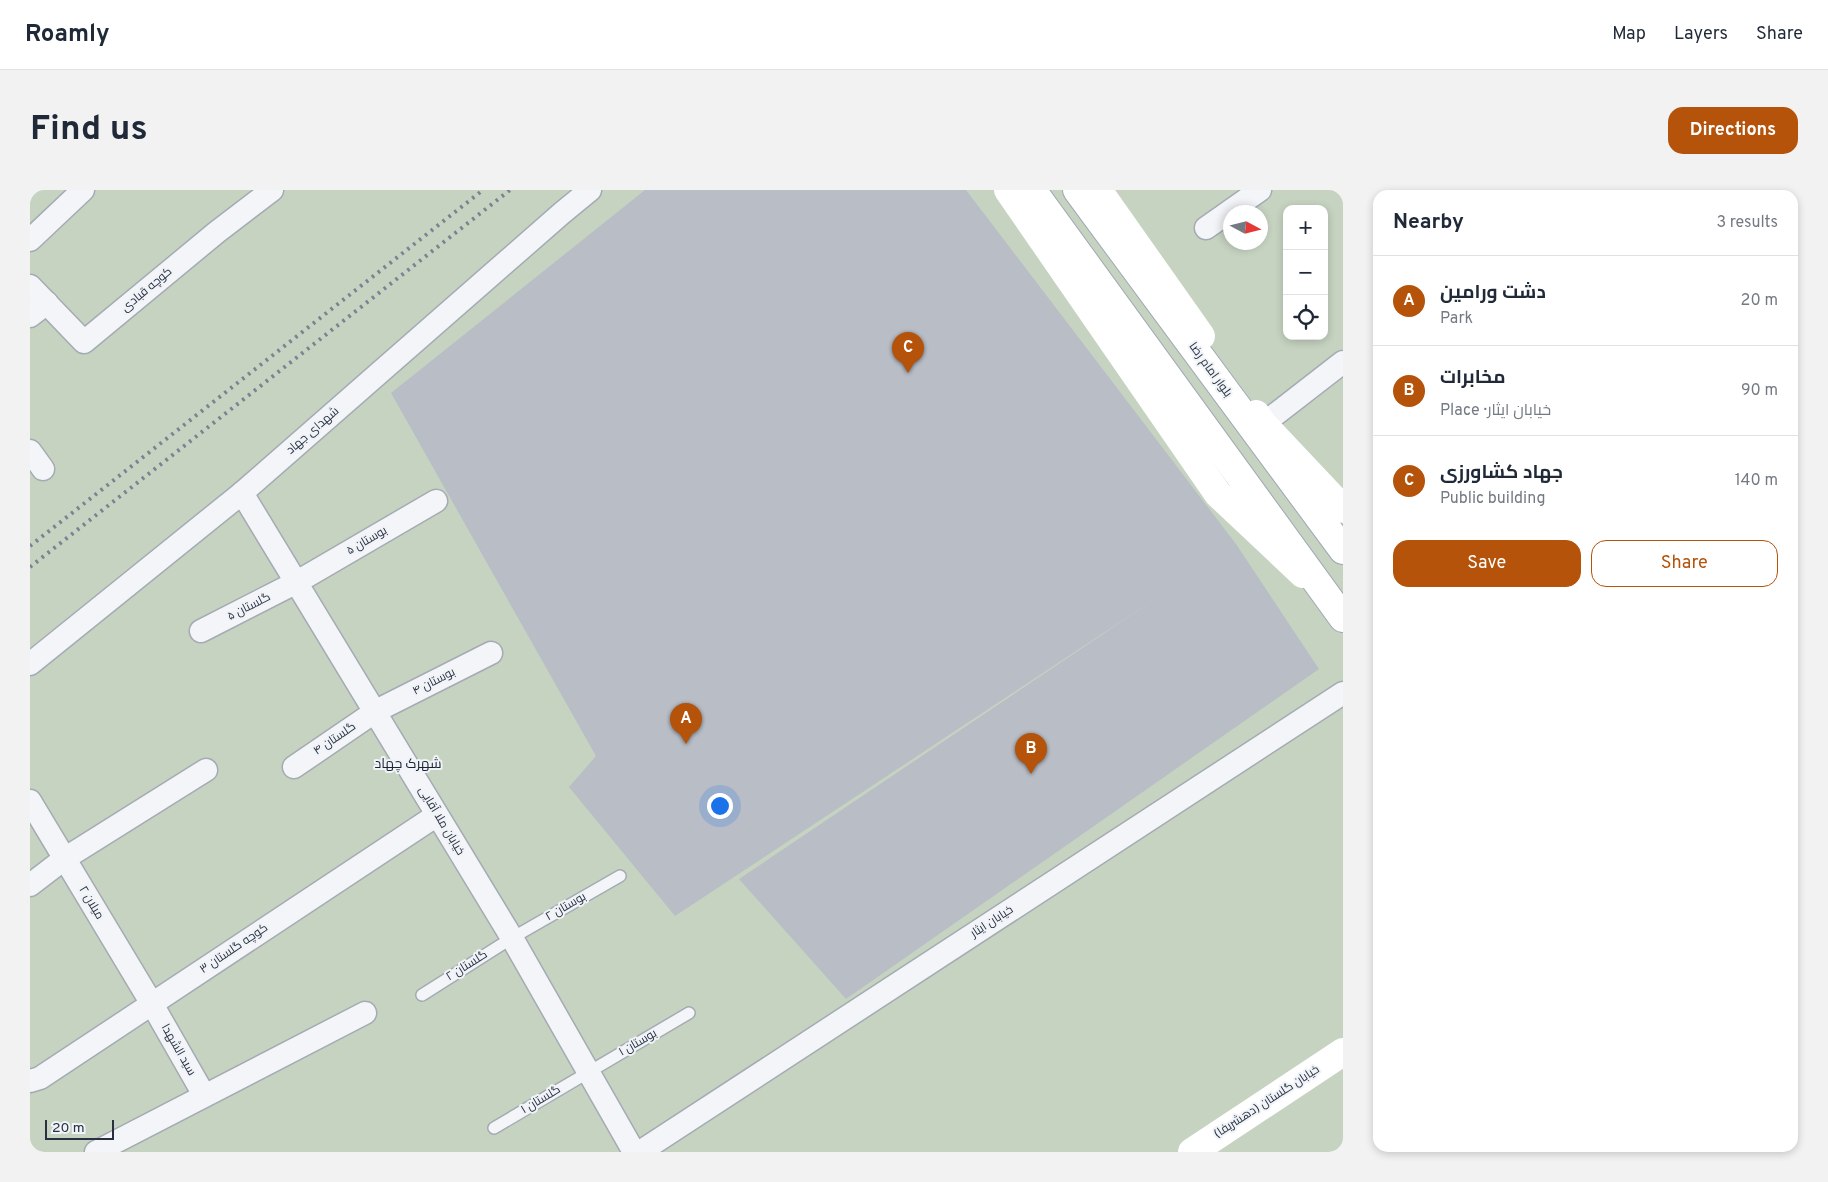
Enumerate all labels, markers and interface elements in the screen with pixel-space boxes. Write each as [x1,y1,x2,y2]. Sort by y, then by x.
text: Roamly [25,20,110,50]
text: Map [1612,23,1646,46]
text: Layers [1674,23,1728,46]
text: Share [1756,23,1803,46]
button: Directions [1668,107,1798,154]
text: Find us [30,108,148,152]
north arrow [1223,205,1268,250]
map controls [1283,205,1328,340]
button: + [1283,205,1328,250]
text: Nearby [1393,209,1464,236]
text: 3 results [1716,213,1778,233]
button: − [1283,250,1328,295]
street label: کوچه قبادی [118,264,176,316]
text: دشت ورامین [1440,281,1546,305]
text: A [1403,291,1415,311]
text: 20 m [1741,291,1778,311]
button: locate [1283,295,1328,340]
text: Park [1440,309,1473,329]
pin: C [892,332,924,373]
street label: بلوار امام رضا [1185,339,1235,401]
text: مخابرات [1440,366,1505,390]
text: B [1403,381,1415,401]
text: 90 m [1741,381,1778,401]
text: Place · خیابان ایثار [1440,401,1551,421]
street label: شهدای جهاد [283,404,343,458]
text: جهاد کشاورزی [1440,461,1563,485]
text: C [1404,471,1414,491]
text: 140 m [1735,471,1778,491]
text: Public building [1440,489,1545,509]
street label: بوستان ۵ [344,523,390,559]
button: Save [1393,540,1581,587]
button: Share [1591,540,1778,587]
street label: گلستان ۵ [225,589,273,625]
street label: بوستان ۴ [410,664,458,700]
pin: A [670,703,702,744]
street label: گلستان ۴ [311,719,359,759]
pin: B [1015,733,1047,774]
district label: شهرک چهاد [374,756,442,773]
street label: خیابان ملا آقایی [414,784,468,858]
your location [707,793,733,819]
street label: میلان ۲ [75,883,107,923]
street label: بوستان ۲ [543,889,589,925]
street label: خیابان ایثار [967,902,1016,942]
street label: کوچه گلستان ۳ [197,920,271,978]
street label: گلستان ۲ [443,947,491,985]
street label: سید الشهدا [157,1021,199,1079]
street label: بوستان ۱ [616,1026,660,1060]
street label: خیابان گلستان (دهشریفا) [1211,1062,1323,1142]
street label: گلستان ۱ [518,1082,564,1118]
scale bar [45,1117,114,1140]
text: 20 m [52,1120,85,1137]

